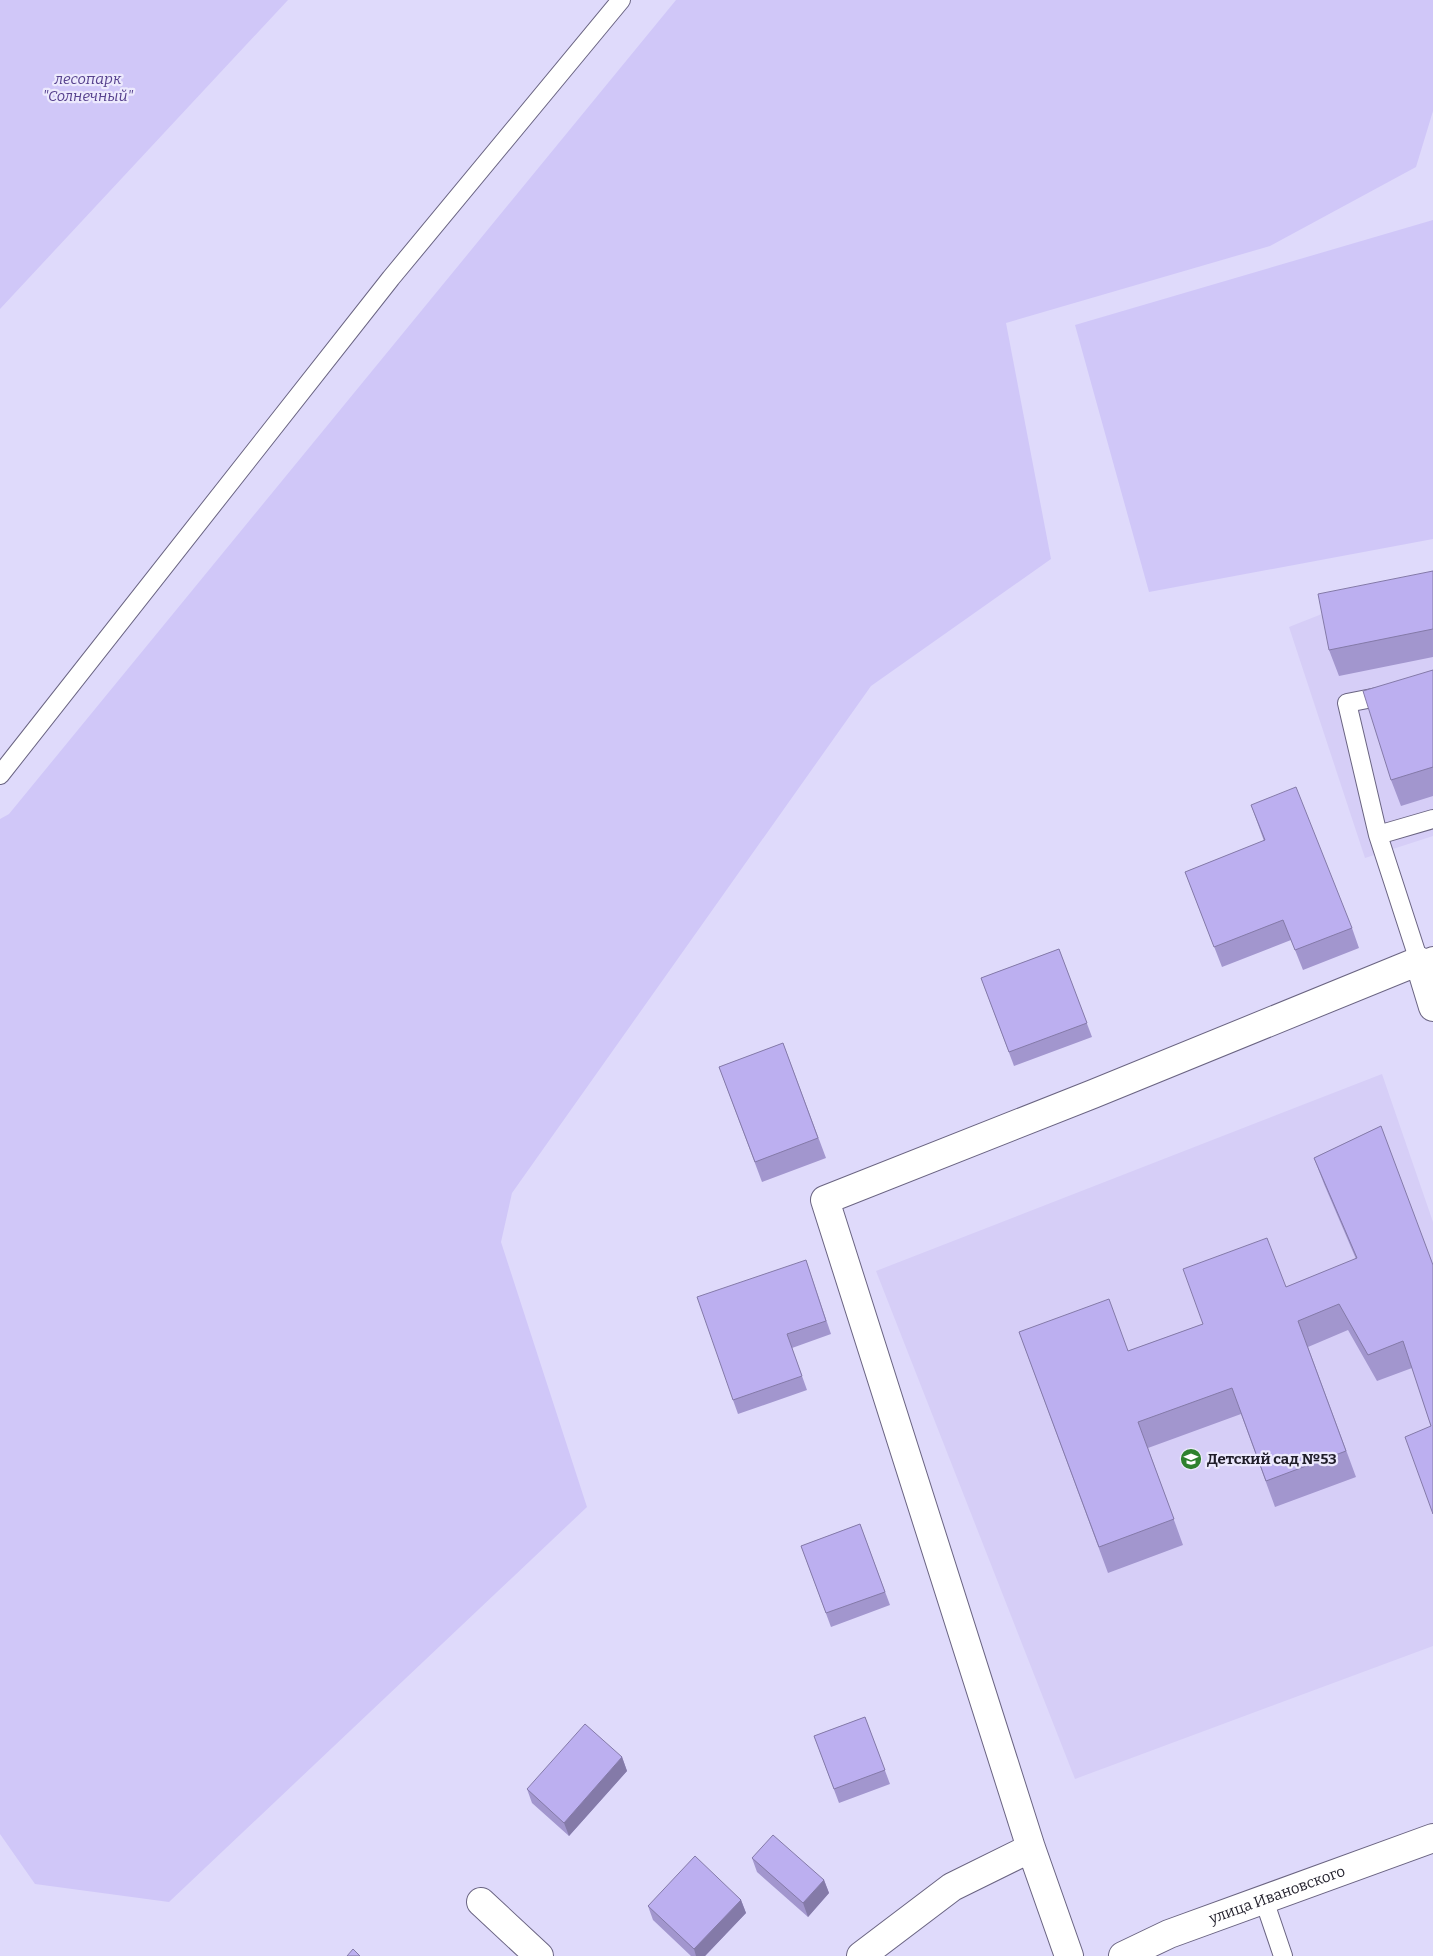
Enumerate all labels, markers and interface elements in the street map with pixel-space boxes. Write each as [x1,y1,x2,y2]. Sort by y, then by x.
park label: лесопарк "Солнечный" [43,70,134,105]
school or university icon: Детский сад №53 [1179,1447,1203,1471]
place label: Детский сад №53 [1207,1450,1337,1468]
street label: улица Ивановского [1206,1862,1347,1928]

